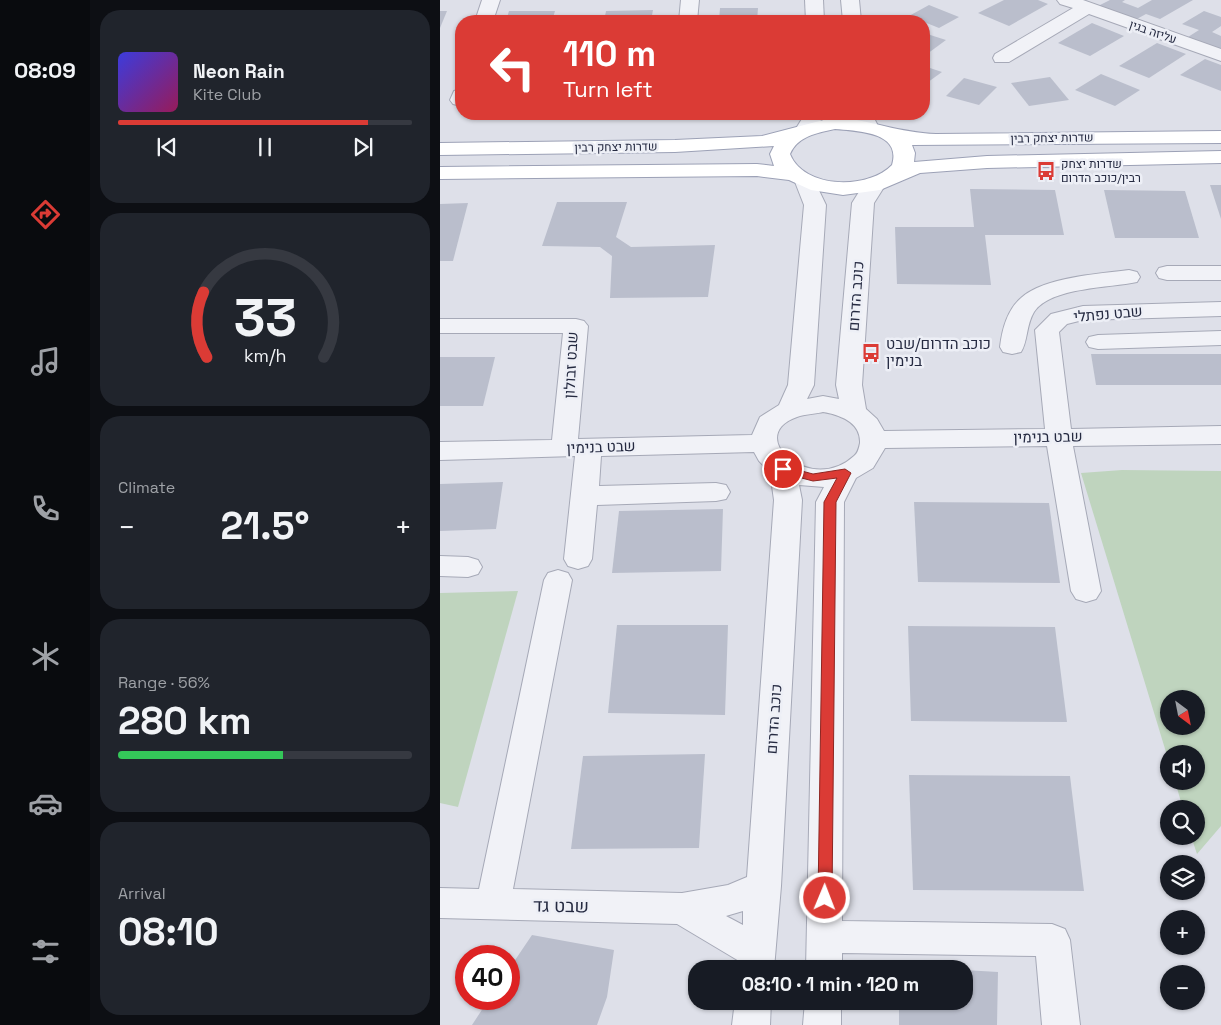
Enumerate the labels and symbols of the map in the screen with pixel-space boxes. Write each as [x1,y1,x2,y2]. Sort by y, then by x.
street label: עליזה בגין [1127,16,1179,48]
street label: שדרות יצחק רבין [1010,129,1094,147]
street label: שדרות יצחק רבין [574,138,658,156]
place label: שדרות יצחק רבין/כוכב הדרום [1061,156,1141,186]
bus stop icon: שדרות יצחק רבין/כוכב הדרום [1035,160,1057,182]
street label: כוכב הדרום [844,260,867,332]
street label: שבט נפתלי [1073,301,1143,326]
street label: שבט זבולון [559,331,582,399]
place label: כוכב הדרום/שבט בנימין [886,334,991,370]
bus stop icon: כוכב הדרום/שבט בנימין [860,342,882,364]
street label: שבט בנימין [1013,426,1083,447]
street label: שבט בנימין [566,436,636,457]
pin [762,448,804,490]
street label: כוכב הדרום [762,683,785,755]
north arrow [1160,690,1205,735]
position arrow [798,871,850,923]
street label: שבט גד [533,894,589,917]
speed limit sign: 40 [455,945,520,1010]

